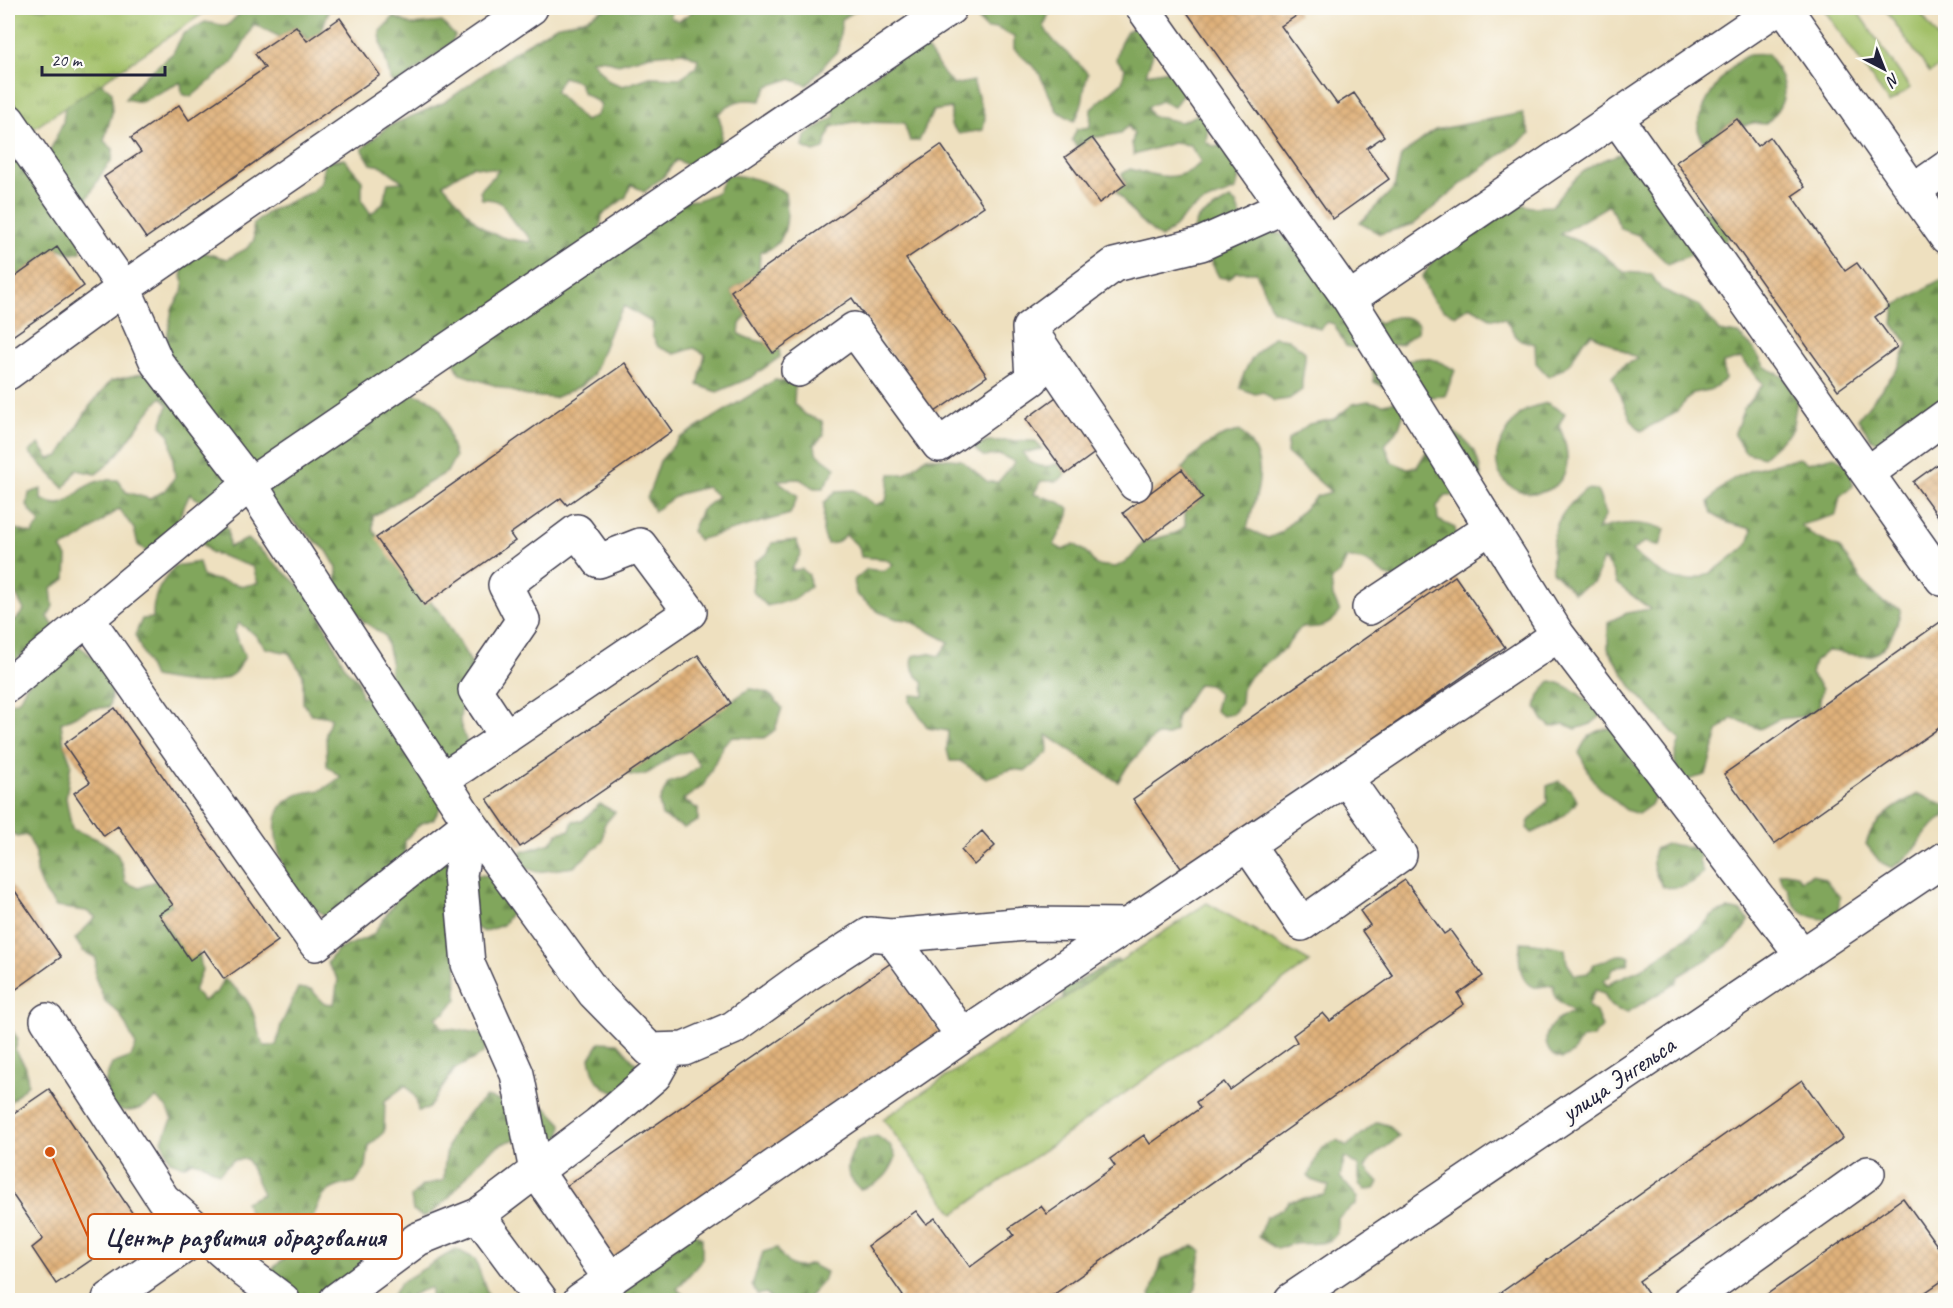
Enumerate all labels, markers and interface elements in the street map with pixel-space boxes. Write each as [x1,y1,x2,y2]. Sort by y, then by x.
scale bar [42,39,165,77]
north arrow [1854,39,1914,99]
text: 20 m [51,49,84,71]
text: N [1881,69,1904,92]
street label: улица Энгельса [1553,1028,1683,1130]
callout: Центр развития образования [88,1214,402,1259]
text: Центр развития образования [104,1220,388,1255]

